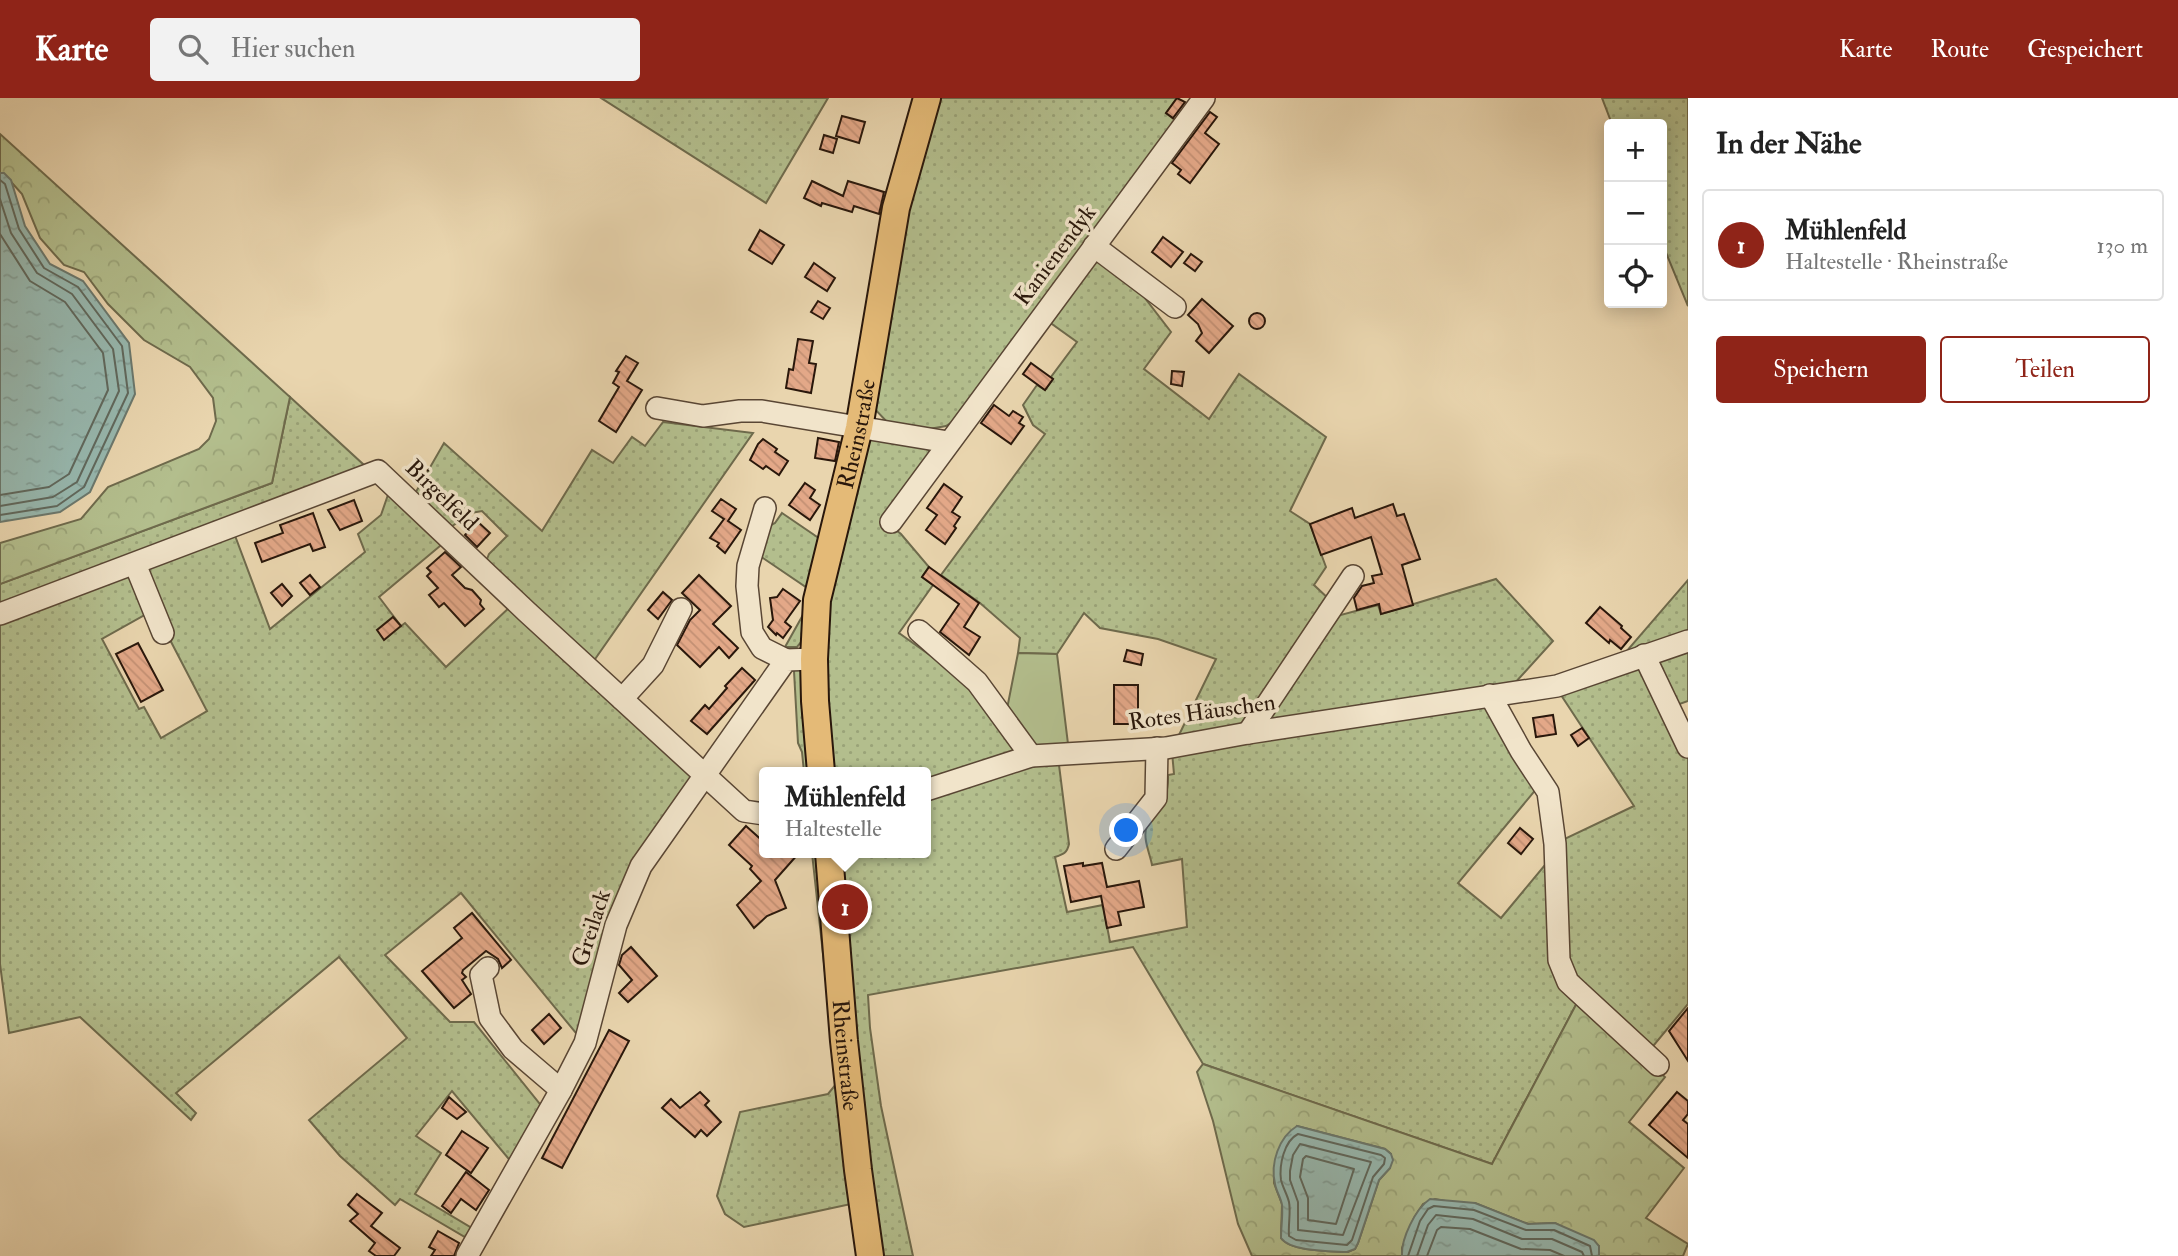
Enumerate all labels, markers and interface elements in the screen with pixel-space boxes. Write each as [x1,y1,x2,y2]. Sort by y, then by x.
search box [150,18,640,81]
text: Karte [35,29,108,70]
icon: search [174,30,212,68]
text: Hier suchen [230,33,355,65]
text: Karte [1839,34,1892,65]
text: Route [1930,34,1989,65]
text: Gespeichert [2027,34,2143,65]
map controls [1604,119,1667,308]
button: + [1604,119,1667,182]
text: In der Nähe [1716,125,1861,162]
button: − [1604,182,1667,245]
street label: Kanienendyk [1008,199,1102,311]
text: Mühlenfeld [1785,215,1906,247]
text: 1 [1737,231,1745,260]
text: 130 m [2096,231,2148,260]
button: locate [1604,245,1667,308]
text: Haltestelle · Rheinstraße [1785,247,2008,276]
button: Speichern [1716,336,1926,403]
button: Teilen [1940,336,2150,403]
street label: Rheinstraße [830,377,882,492]
street label: Birgelfeld [399,453,485,537]
street label: Rotes Häuschen [1127,687,1277,737]
popup [759,767,931,858]
text: Mühlenfeld [784,782,906,814]
your location [1109,813,1143,847]
text: Haltestelle [784,814,882,843]
pin: 1 [822,881,868,933]
street label: Greilack [565,886,617,970]
street label: Rheinstraße [826,999,866,1113]

